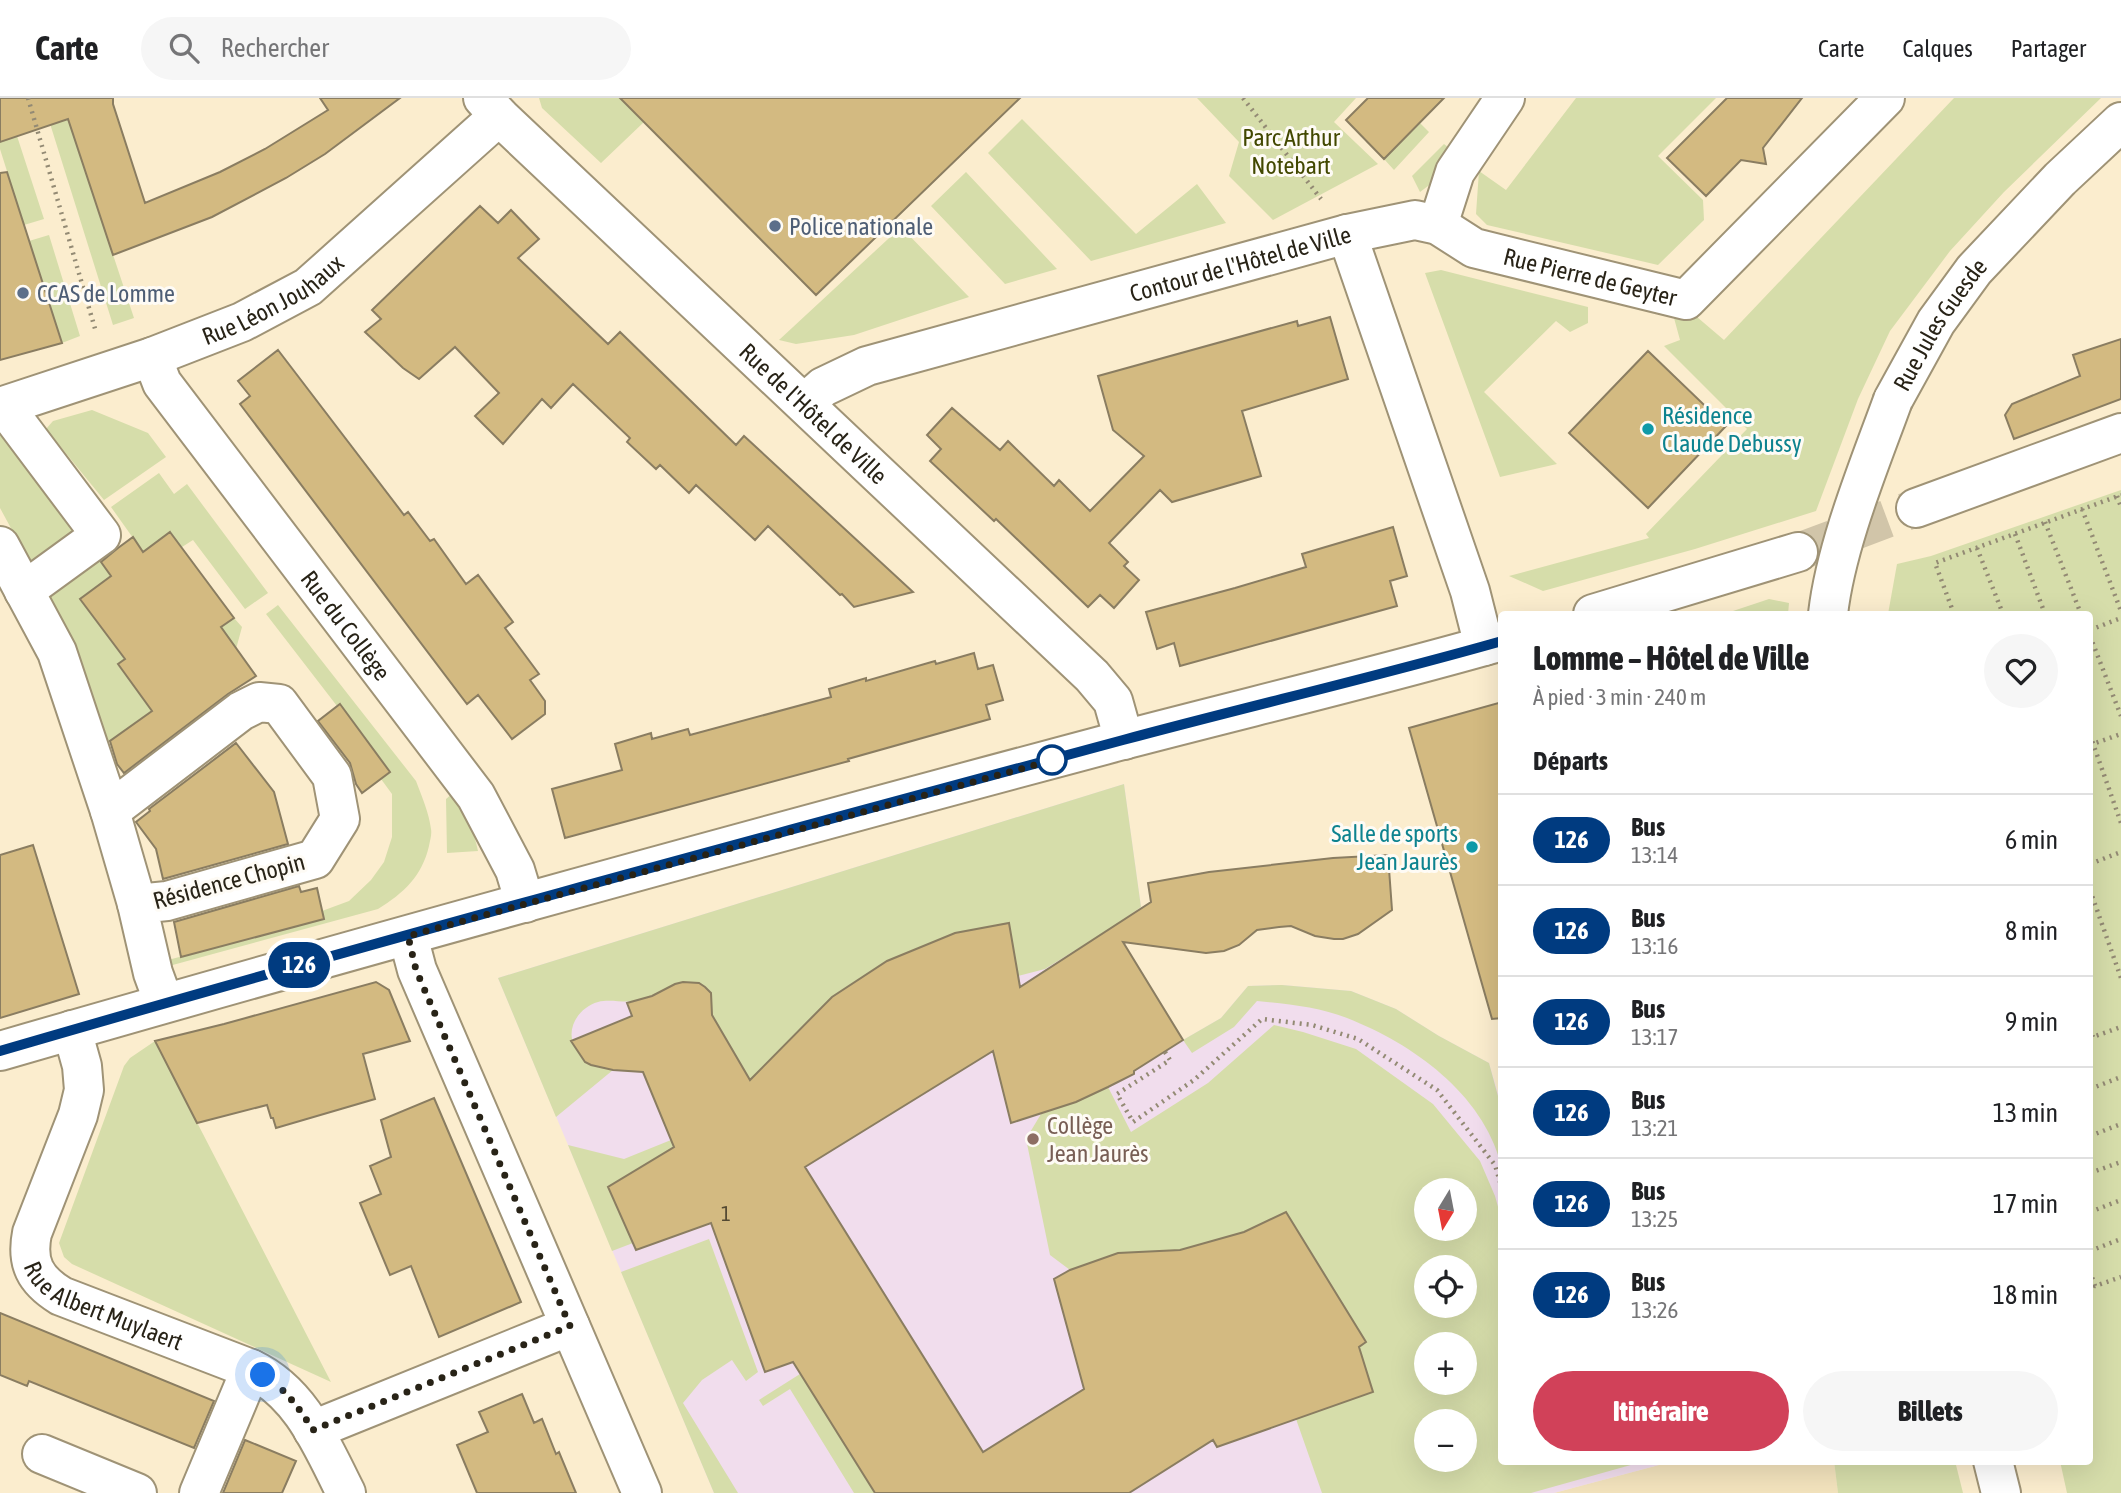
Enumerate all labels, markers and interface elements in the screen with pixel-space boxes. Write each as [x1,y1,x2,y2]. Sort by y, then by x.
search box [141,17,631,80]
text: Carte [35,29,99,67]
icon: search [165,29,203,67]
text: Rechercher [221,33,329,63]
text: Carte [1818,35,1864,62]
text: Calques [1902,35,1973,62]
text: Partager [2011,35,2086,62]
park label: Parc Arthur Notebart [1242,124,1341,179]
place label: Police nationale [789,213,933,240]
marker: Police nationale [767,218,783,234]
street label: Contour de l'Hôtel de Ville [1127,220,1354,307]
street label: Rue Pierre de Geyter [1501,242,1680,311]
street label: Rue Léon Jouhaux [198,249,349,350]
street label: Rue Jules Guesde [1887,252,1992,395]
place label: CCAS de Lomme [37,280,175,307]
marker: CCAS de Lomme [15,285,31,301]
street label: Rue de l'Hôtel de Ville [735,337,893,489]
place label: Résidence Claude Debussy [1662,402,1802,457]
marker: Résidence Claude Debussy [1640,421,1656,437]
street label: Rue du Collège [296,565,396,685]
button: heart [1984,634,2058,708]
text: Lomme – Hôtel de Ville [1533,639,1809,677]
text: À pied · 3 min · 240 m [1533,684,1706,710]
unlabelled marker [1037,745,1067,775]
text: Départs [1533,746,1608,776]
text: Bus [1631,812,1665,842]
place label: Salle de sports Jean Jaurès [1331,820,1458,875]
text: 6 min [2005,825,2058,855]
text: 126 [1555,826,1588,853]
marker: Salle de sports Jean Jaurès [1464,839,1480,855]
text: 13:14 [1631,842,1678,868]
street label: Résidence Chopin [150,848,308,914]
text: Bus [1631,903,1665,933]
text: 8 min [2005,916,2058,946]
text: 126 [1555,917,1588,944]
text: 13:16 [1631,933,1678,959]
line badge: 126 [259,942,339,988]
text: 126 [282,951,316,978]
text: Bus [1631,994,1665,1024]
text: 9 min [2005,1007,2058,1037]
text: 126 [1555,1008,1588,1035]
text: 13:17 [1631,1024,1678,1050]
text: Bus [1631,1085,1665,1115]
text: 13 min [1993,1098,2058,1128]
text: 126 [1555,1099,1588,1126]
place label: Collège Jean Jaurès [1047,1112,1149,1167]
text: 13:21 [1631,1115,1678,1141]
marker: Collège Jean Jaurès [1025,1131,1041,1147]
text: Bus [1631,1176,1665,1206]
north arrow [1414,1178,1477,1241]
map controls [1414,1178,1477,1472]
text: 17 min [1993,1189,2058,1219]
text: 126 [1555,1190,1588,1217]
house number: 1 [721,1201,731,1225]
text: 13:25 [1631,1206,1678,1232]
button: locate [1414,1255,1477,1318]
street label: Rue Albert Muylaert [19,1257,187,1355]
text: Bus [1631,1267,1665,1297]
text: 18 min [1993,1280,2058,1310]
text: 126 [1555,1281,1588,1308]
text: 13:26 [1631,1297,1678,1323]
button: + [1414,1332,1477,1395]
your location [245,1357,280,1392]
button: Itinéraire [1533,1371,1789,1451]
button: Billets [1803,1371,2058,1451]
button: − [1414,1409,1477,1472]

